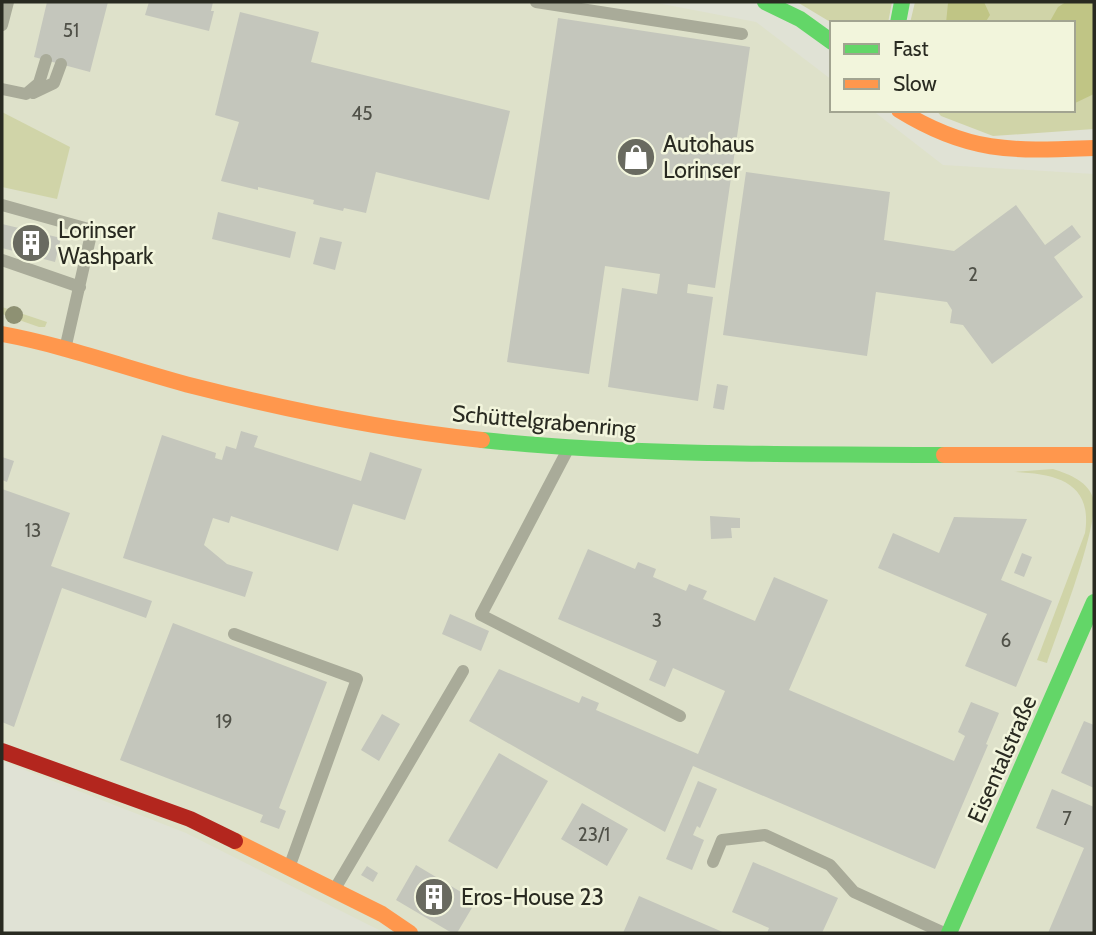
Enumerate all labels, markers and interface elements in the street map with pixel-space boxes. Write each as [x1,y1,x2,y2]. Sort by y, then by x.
house number: 51 [63,19,79,42]
legend [830,21,1075,112]
text: Fast [893,36,929,61]
text: Slow [893,71,937,96]
house number: 45 [351,102,373,125]
place label: Autohaus Lorinser [663,130,754,184]
shop icon: Autohaus Lorinser [615,136,657,178]
place label: Lorinser Washpark [58,216,154,270]
building icon: Lorinser Washpark [10,222,52,264]
house number: 2 [968,263,978,286]
street label: Schüttelgrabenring [451,399,638,443]
house number: 13 [25,519,41,542]
house number: 3 [652,609,662,632]
house number: 6 [1001,629,1011,652]
street label: Eisentalstraße [961,691,1043,827]
house number: 19 [216,710,233,733]
house number: 7 [1062,807,1072,830]
house number: 23/1 [578,823,610,846]
building icon: Eros-House 23 [413,876,455,918]
place label: Eros-House 23 [461,883,604,911]

